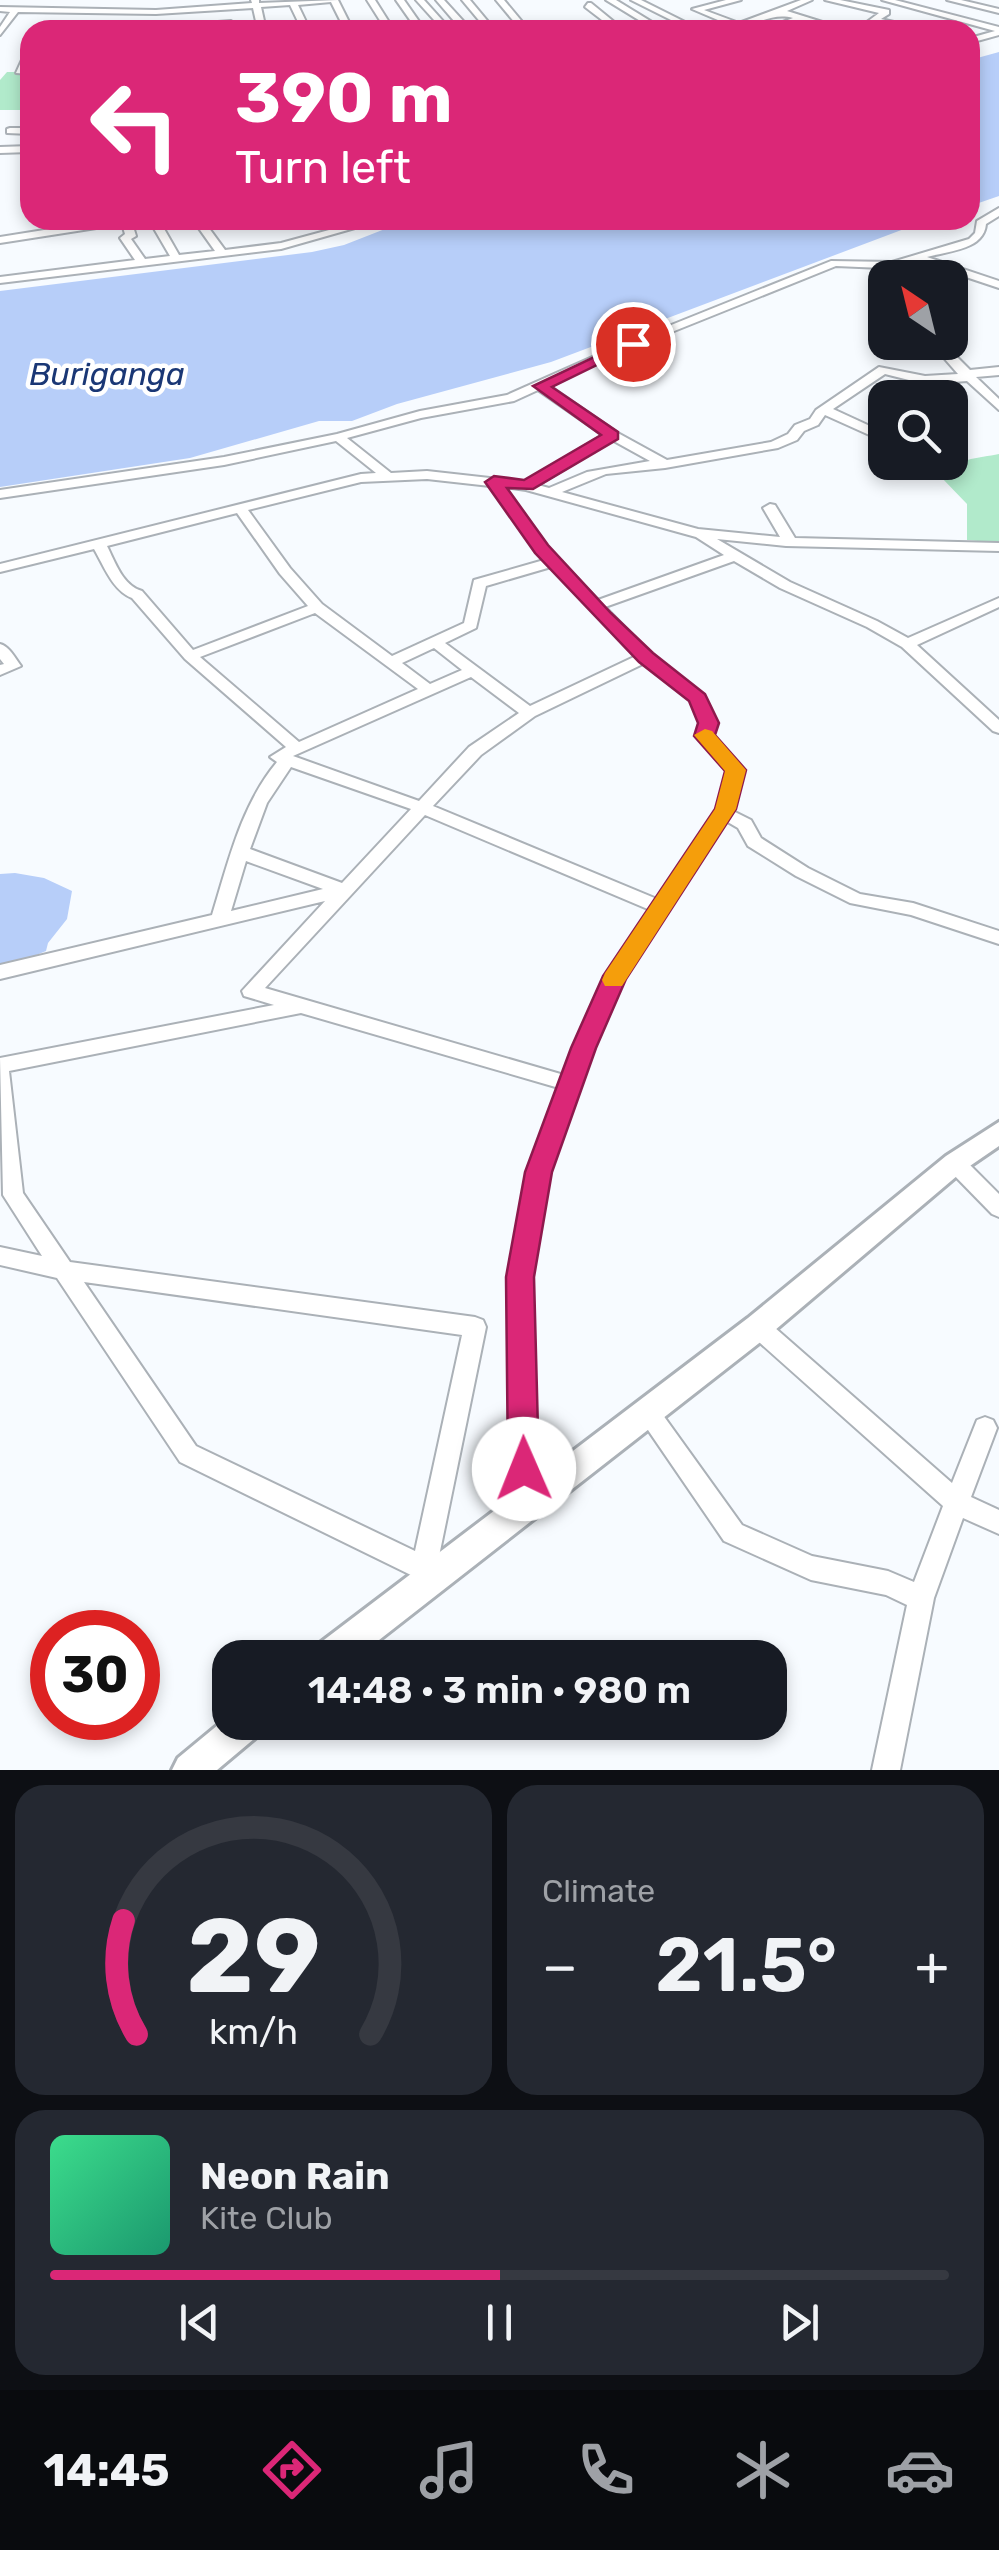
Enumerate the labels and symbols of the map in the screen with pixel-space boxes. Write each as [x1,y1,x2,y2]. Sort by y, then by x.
north arrow [868,260,968,360]
pin [591,302,676,387]
water label: Buriganga [29,355,185,393]
position arrow [472,1417,576,1521]
speed limit sign: 30 [30,1610,160,1740]

